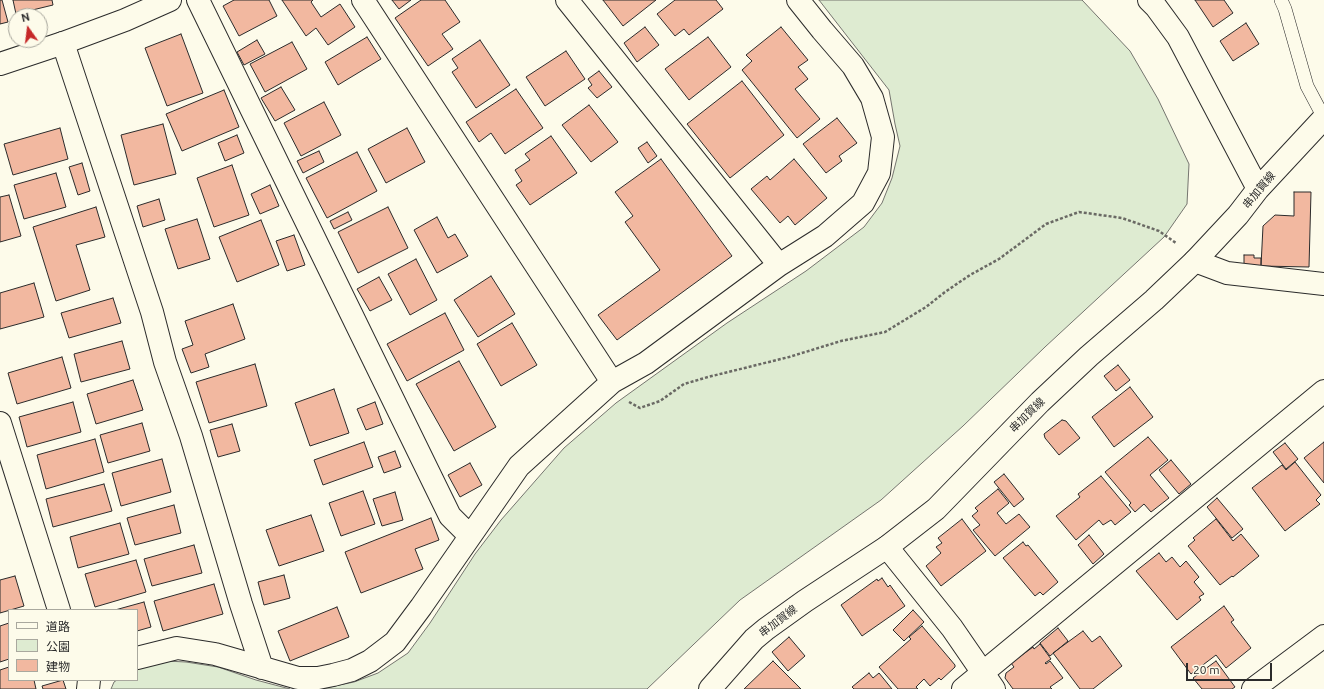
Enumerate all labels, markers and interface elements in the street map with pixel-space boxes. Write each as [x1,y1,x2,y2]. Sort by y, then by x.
north arrow [8,8,48,48]
text: N [20,11,31,24]
street label: 串加賀線 [1240,169,1278,211]
street label: 串加賀線 [1007,395,1047,435]
street label: 串加賀線 [756,602,800,640]
legend [8,609,138,681]
text: 道路 [46,620,70,633]
text: 公園 [46,640,70,653]
scale bar [1188,655,1274,681]
text: 建物 [46,660,70,673]
text: 20 m [1193,663,1220,676]

